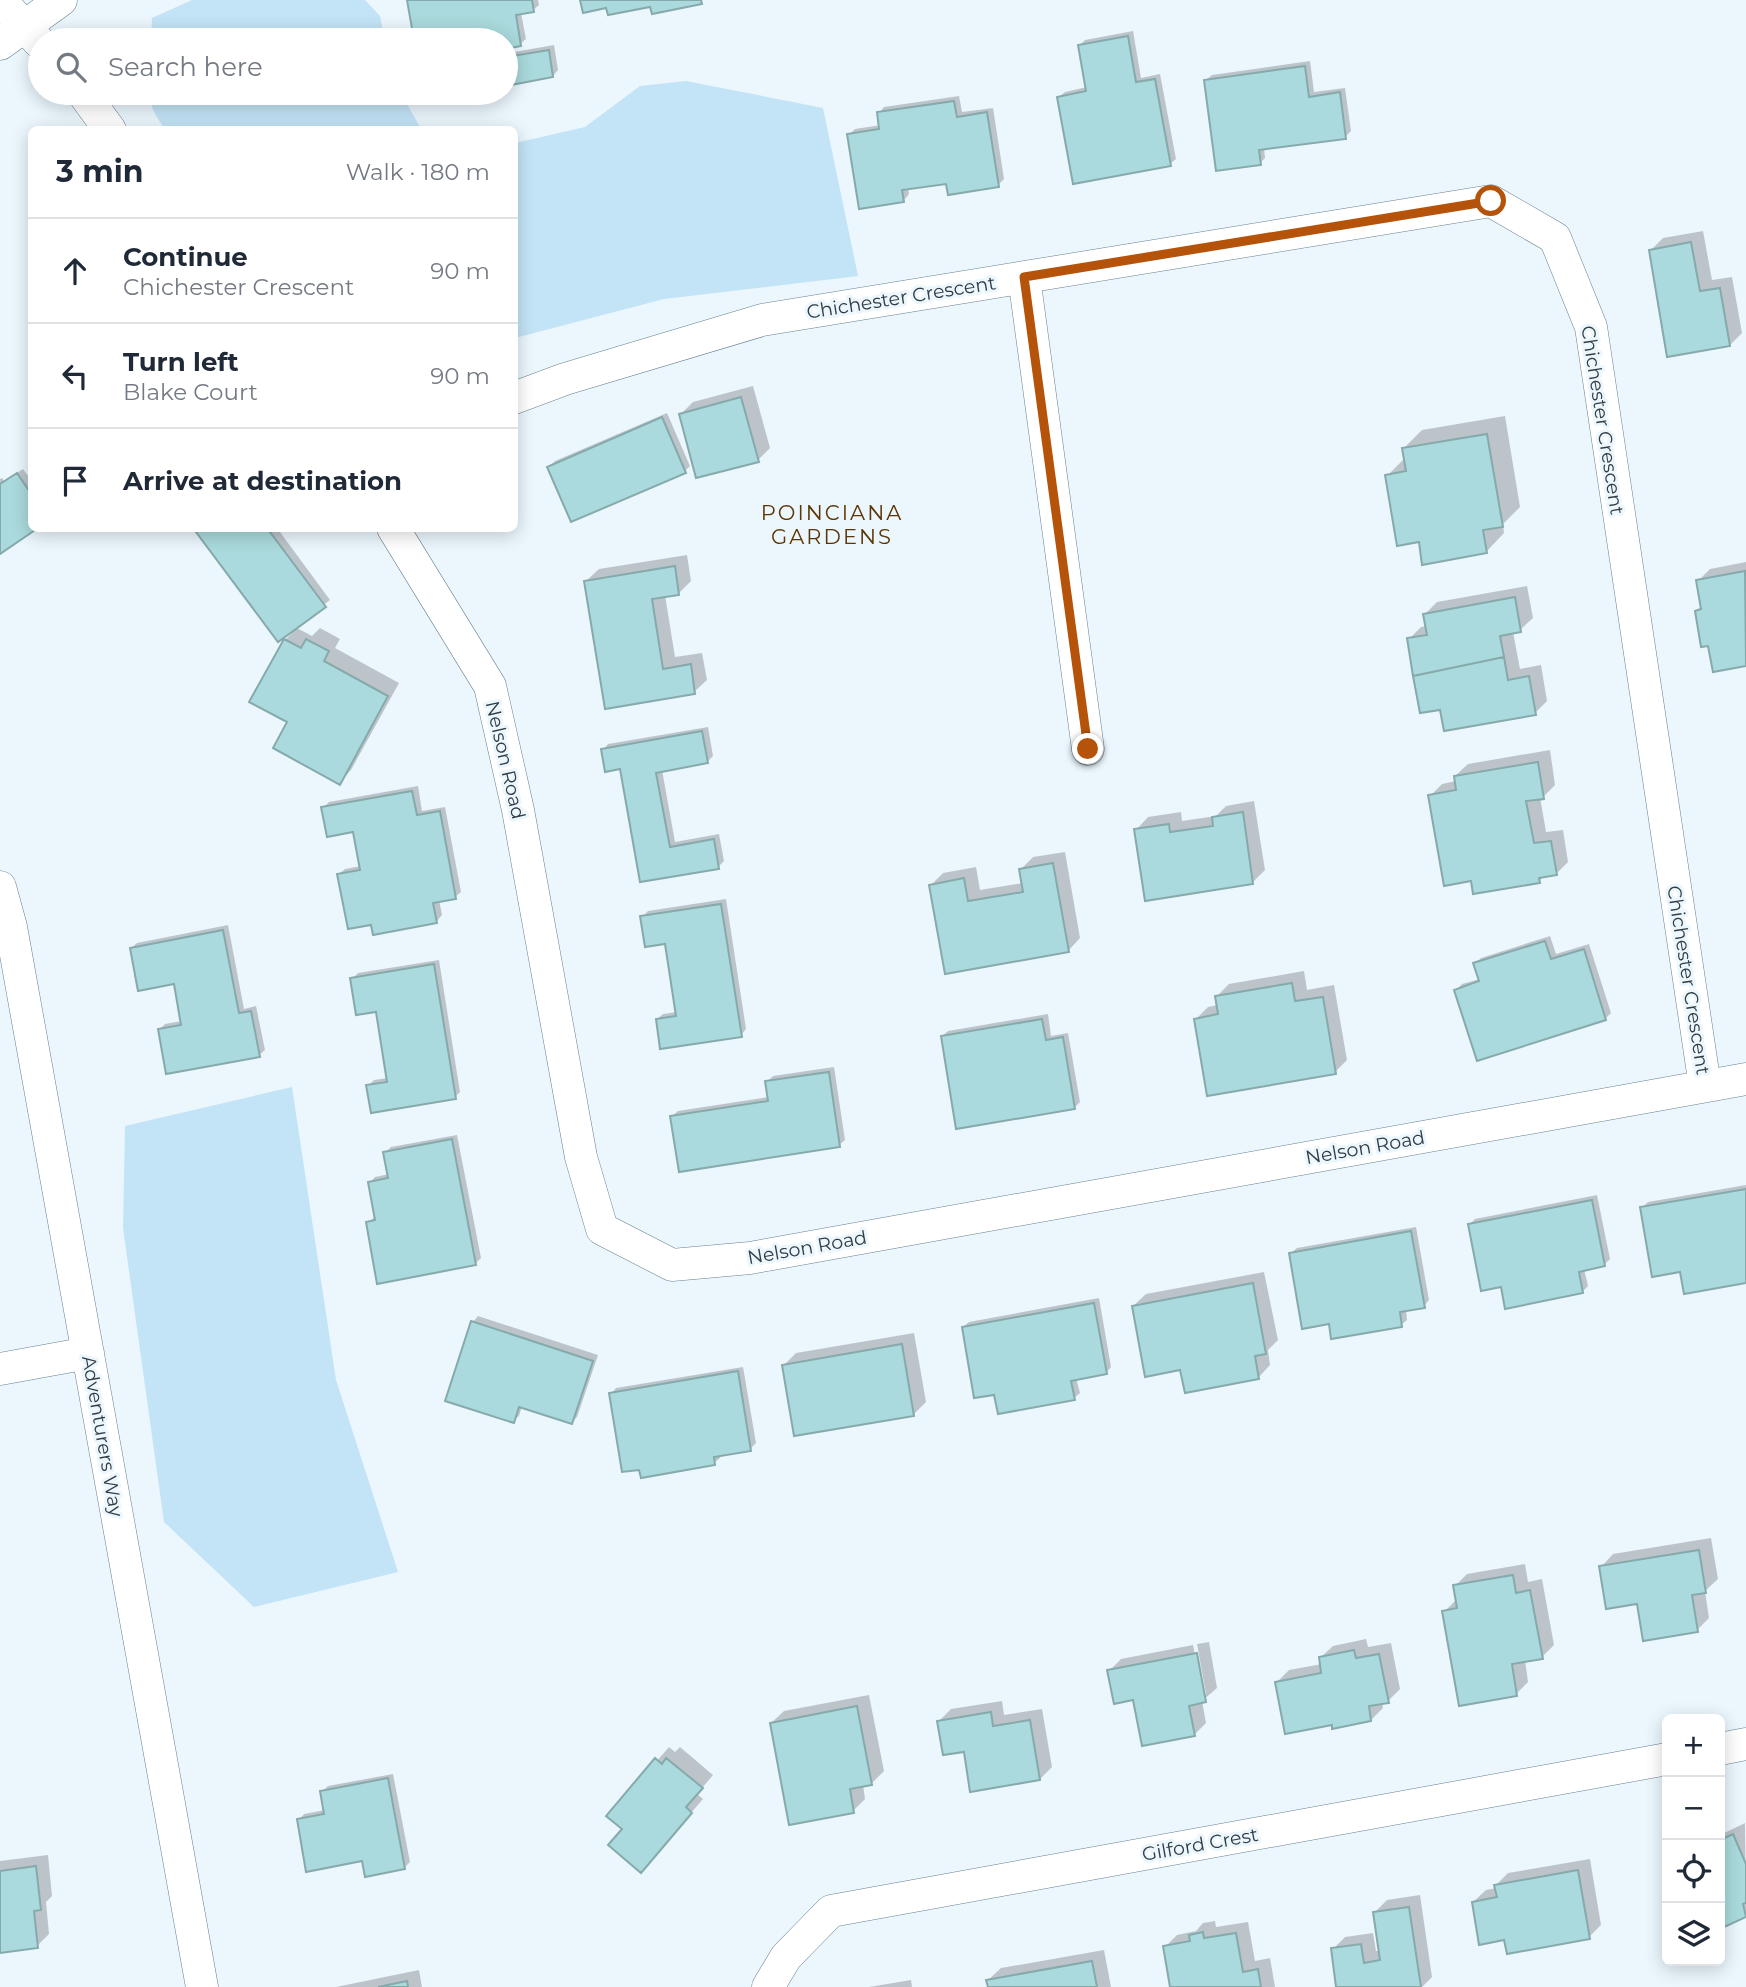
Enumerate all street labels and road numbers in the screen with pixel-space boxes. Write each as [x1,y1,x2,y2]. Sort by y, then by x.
street label: Chichester Crescent [805,271,998,324]
street label: Chichester Crescent [1576,324,1629,517]
street label: Nelson Road [481,699,530,822]
street label: Chichester Crescent [1662,884,1715,1077]
street label: Nelson Road [1304,1126,1427,1169]
street label: Nelson Road [746,1226,869,1269]
street label: Adventurers Way [77,1354,128,1519]
street label: Gilford Crest [1140,1823,1260,1866]

